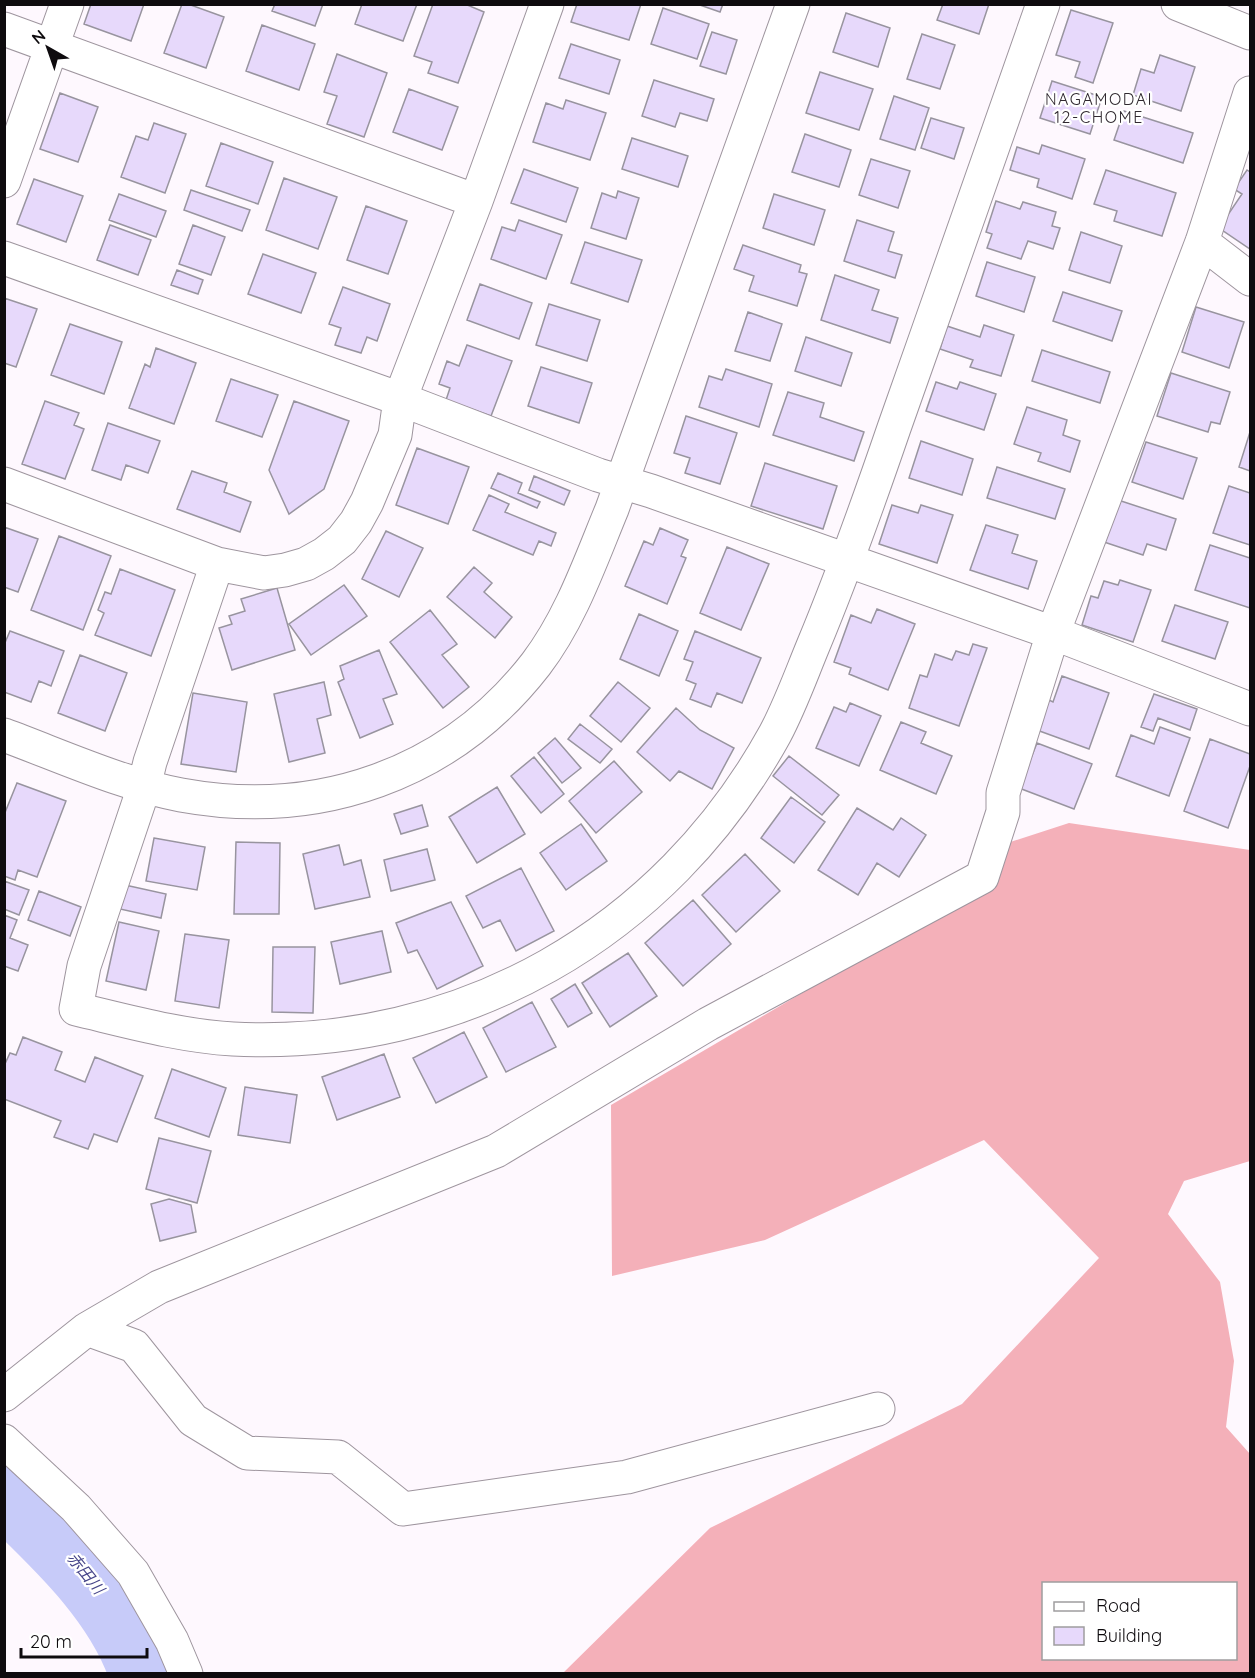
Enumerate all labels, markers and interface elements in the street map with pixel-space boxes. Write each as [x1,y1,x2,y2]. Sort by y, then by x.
north arrow [18,18,78,78]
text: N [27,25,49,48]
district label: NAGAMODAI 12-CHOME [1045,89,1153,127]
water label: 赤田川 [63,1548,110,1599]
legend [1042,1582,1237,1660]
text: Road [1096,1594,1141,1617]
scale bar [21,1621,147,1659]
text: Building [1096,1624,1162,1647]
text: 20 m [30,1630,72,1653]

